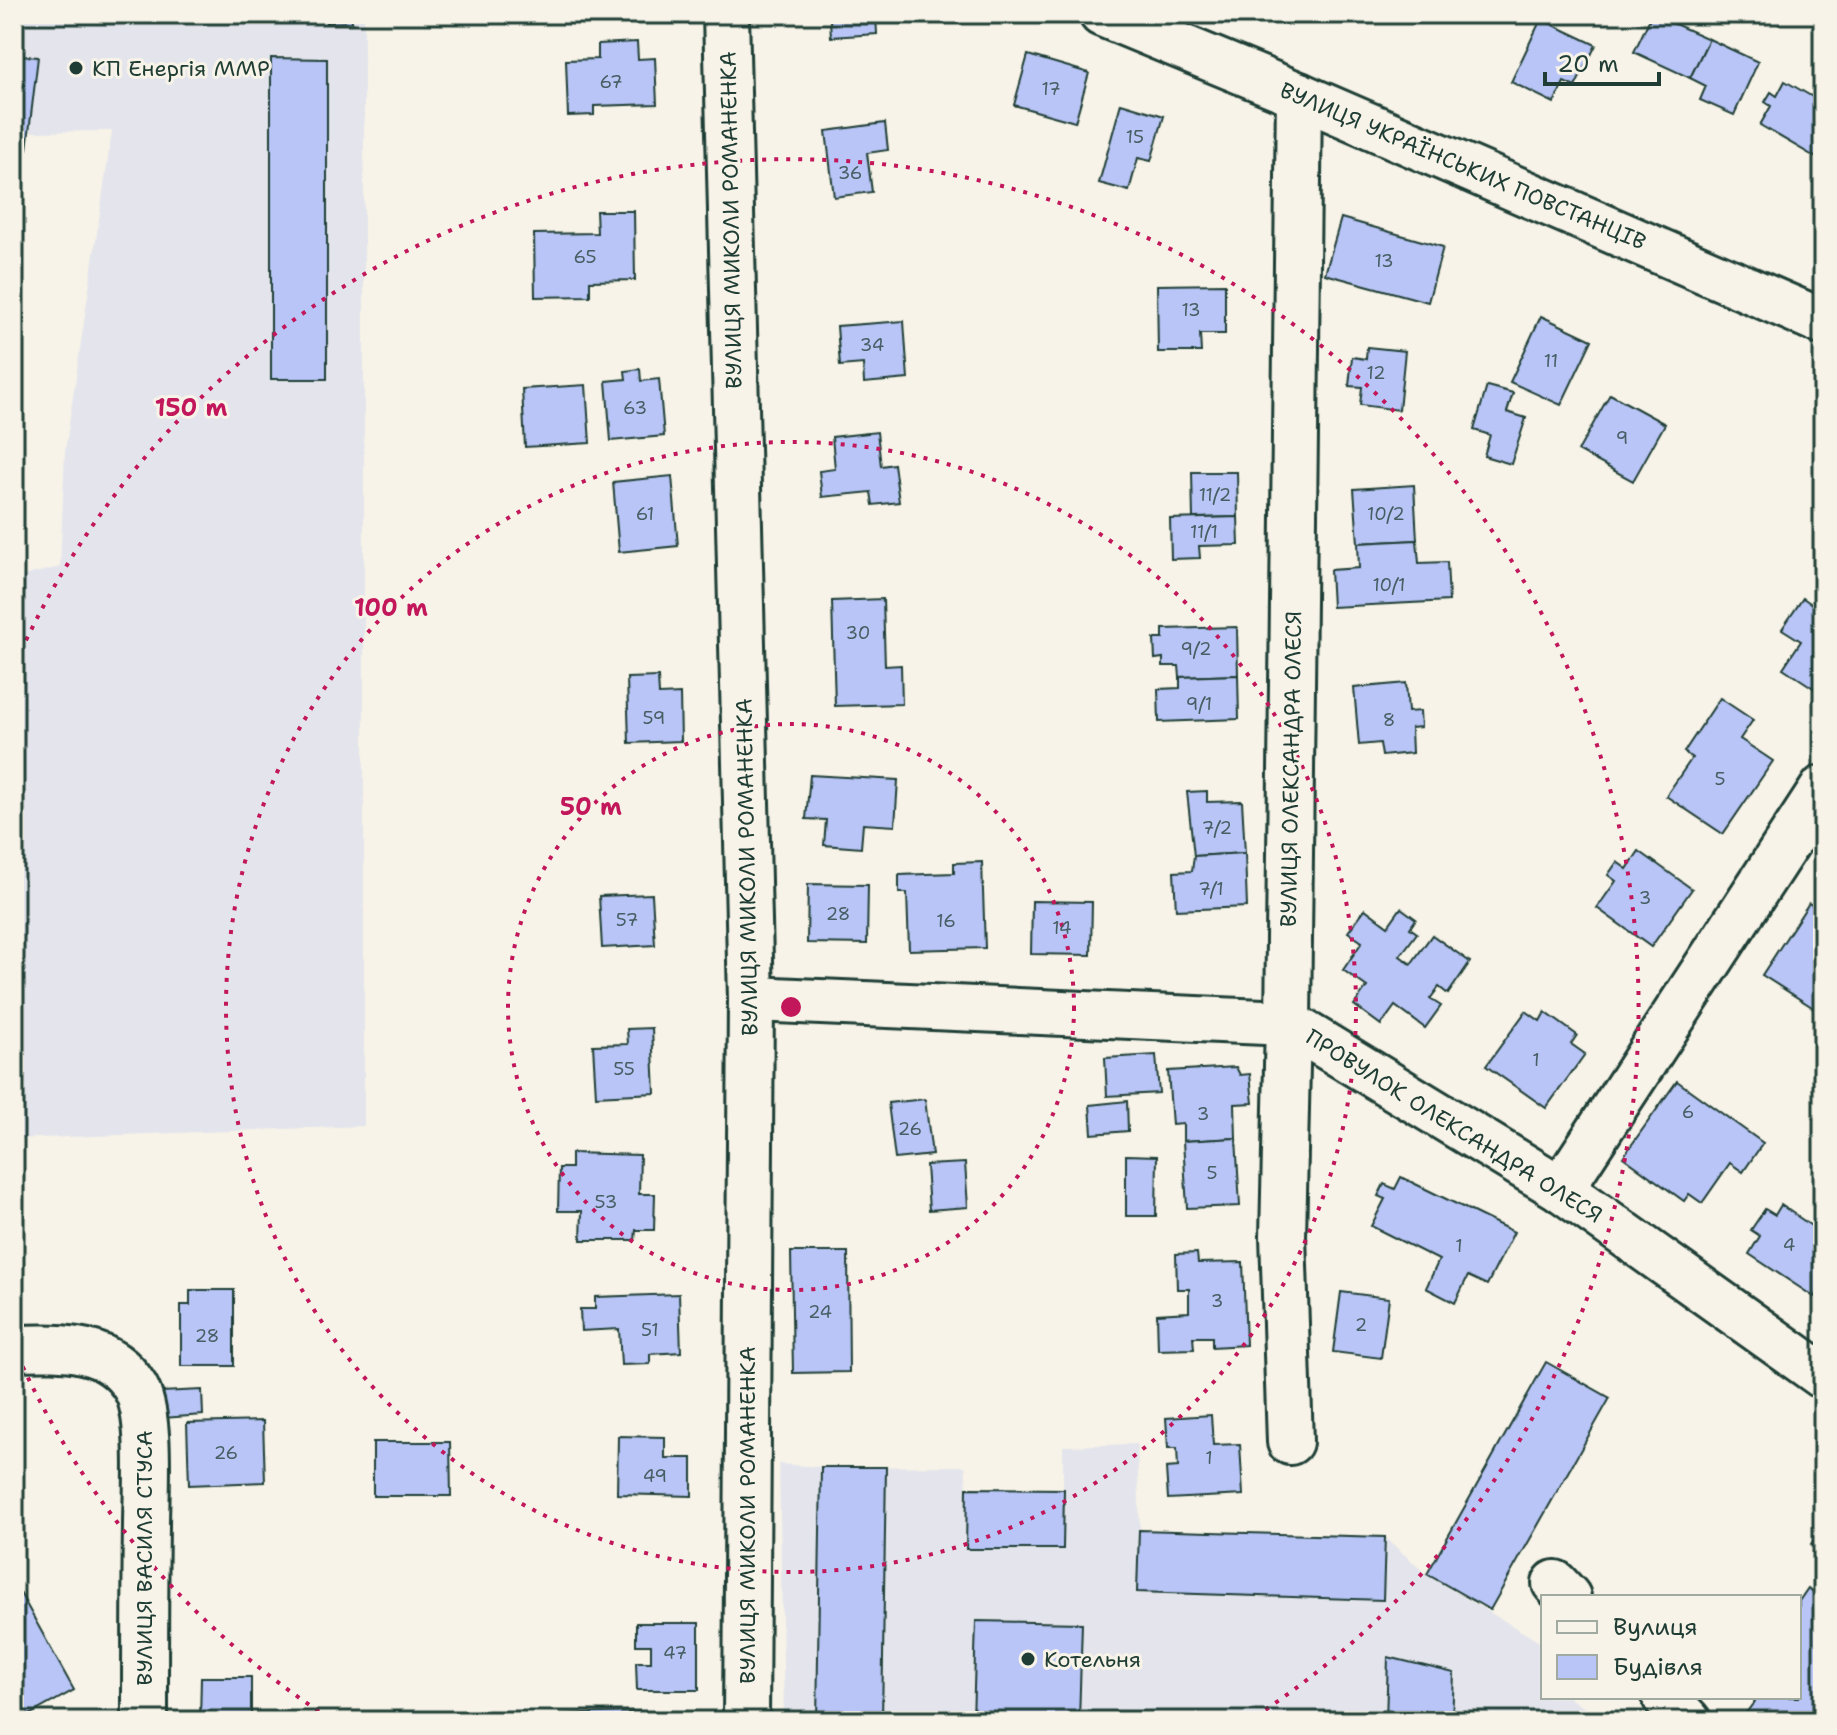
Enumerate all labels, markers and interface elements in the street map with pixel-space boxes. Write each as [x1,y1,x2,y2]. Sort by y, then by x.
scale bar [1545,36,1659,86]
text: 20 m [1557,48,1619,80]
street label: ВУЛИЦЯ МИКОЛИ РОМАНЕНКА [714,51,748,389]
place label: КП Енергія ММР [92,54,270,83]
marker: КП Енергія ММР [67,59,85,77]
house number: 67 [599,70,623,94]
street label: ВУЛИЦЯ УКРАЇНСЬКИХ ПОВСТАНЦІВ [1276,75,1650,257]
house number: 17 [1041,77,1061,101]
house number: 15 [1126,125,1144,149]
house number: 36 [838,161,862,185]
house number: 65 [574,245,596,269]
house number: 13 [1374,249,1394,273]
house number: 13 [1181,298,1201,322]
house number: 34 [860,333,884,357]
house number: 11 [1544,349,1558,373]
house number: 12 [1366,361,1386,385]
text: 150 m [155,392,227,424]
house number: 63 [623,396,647,420]
house number: 9 [1616,426,1628,450]
house number: 11/2 [1199,483,1231,507]
house number: 61 [636,502,654,526]
house number: 10/2 [1367,502,1405,526]
house number: 11/1 [1190,520,1218,544]
house number: 10/1 [1373,573,1405,597]
text: 100 m [354,592,428,624]
street label: ВУЛИЦЯ ОЛЕКСАНДРА ОЛЕСЯ [1274,611,1308,927]
house number: 30 [846,621,870,645]
house number: 9/2 [1180,637,1212,661]
house number: 9/1 [1186,692,1212,716]
street label: ВУЛИЦЯ МИКОЛИ РОМАНЕНКА [730,698,764,1036]
house number: 59 [643,706,665,730]
house number: 8 [1383,708,1395,732]
house number: 5 [1714,767,1726,791]
text: 50 m [560,791,622,823]
house number: 7/2 [1202,816,1232,840]
house number: 7/1 [1198,877,1224,901]
house number: 3 [1639,886,1651,910]
house number: 28 [826,902,850,926]
house number: 57 [616,908,638,932]
house number: 16 [936,909,956,933]
house number: 14 [1052,916,1072,940]
centre of rings [777,993,805,1021]
street label: ПРОВУЛОК ОЛЕКСАНДРА ОЛЕСЯ [1300,1022,1608,1230]
house number: 1 [1532,1048,1540,1072]
house number: 55 [613,1057,635,1081]
house number: 6 [1682,1100,1694,1124]
house number: 3 [1197,1102,1209,1126]
house number: 26 [898,1117,922,1141]
house number: 5 [1206,1161,1218,1185]
house number: 53 [595,1190,617,1214]
house number: 4 [1783,1233,1795,1257]
house number: 1 [1455,1234,1463,1258]
house number: 3 [1211,1289,1223,1313]
house number: 24 [808,1300,832,1324]
house number: 2 [1355,1313,1367,1337]
house number: 51 [641,1318,659,1342]
house number: 28 [195,1324,219,1348]
street label: ВУЛИЦЯ МИКОЛИ РОМАНЕНКА [733,1346,762,1684]
street label: ВУЛИЦЯ ВАСИЛЯ СТУСА [130,1430,159,1686]
house number: 26 [214,1441,238,1465]
house number: 1 [1205,1446,1213,1470]
house number: 49 [643,1464,667,1488]
legend [1541,1595,1801,1699]
text: Вулиця [1613,1611,1698,1643]
house number: 47 [663,1641,687,1665]
place label: Котельня [1044,1645,1141,1674]
marker: Котельня [1019,1650,1037,1668]
text: Будівля [1613,1651,1703,1683]

